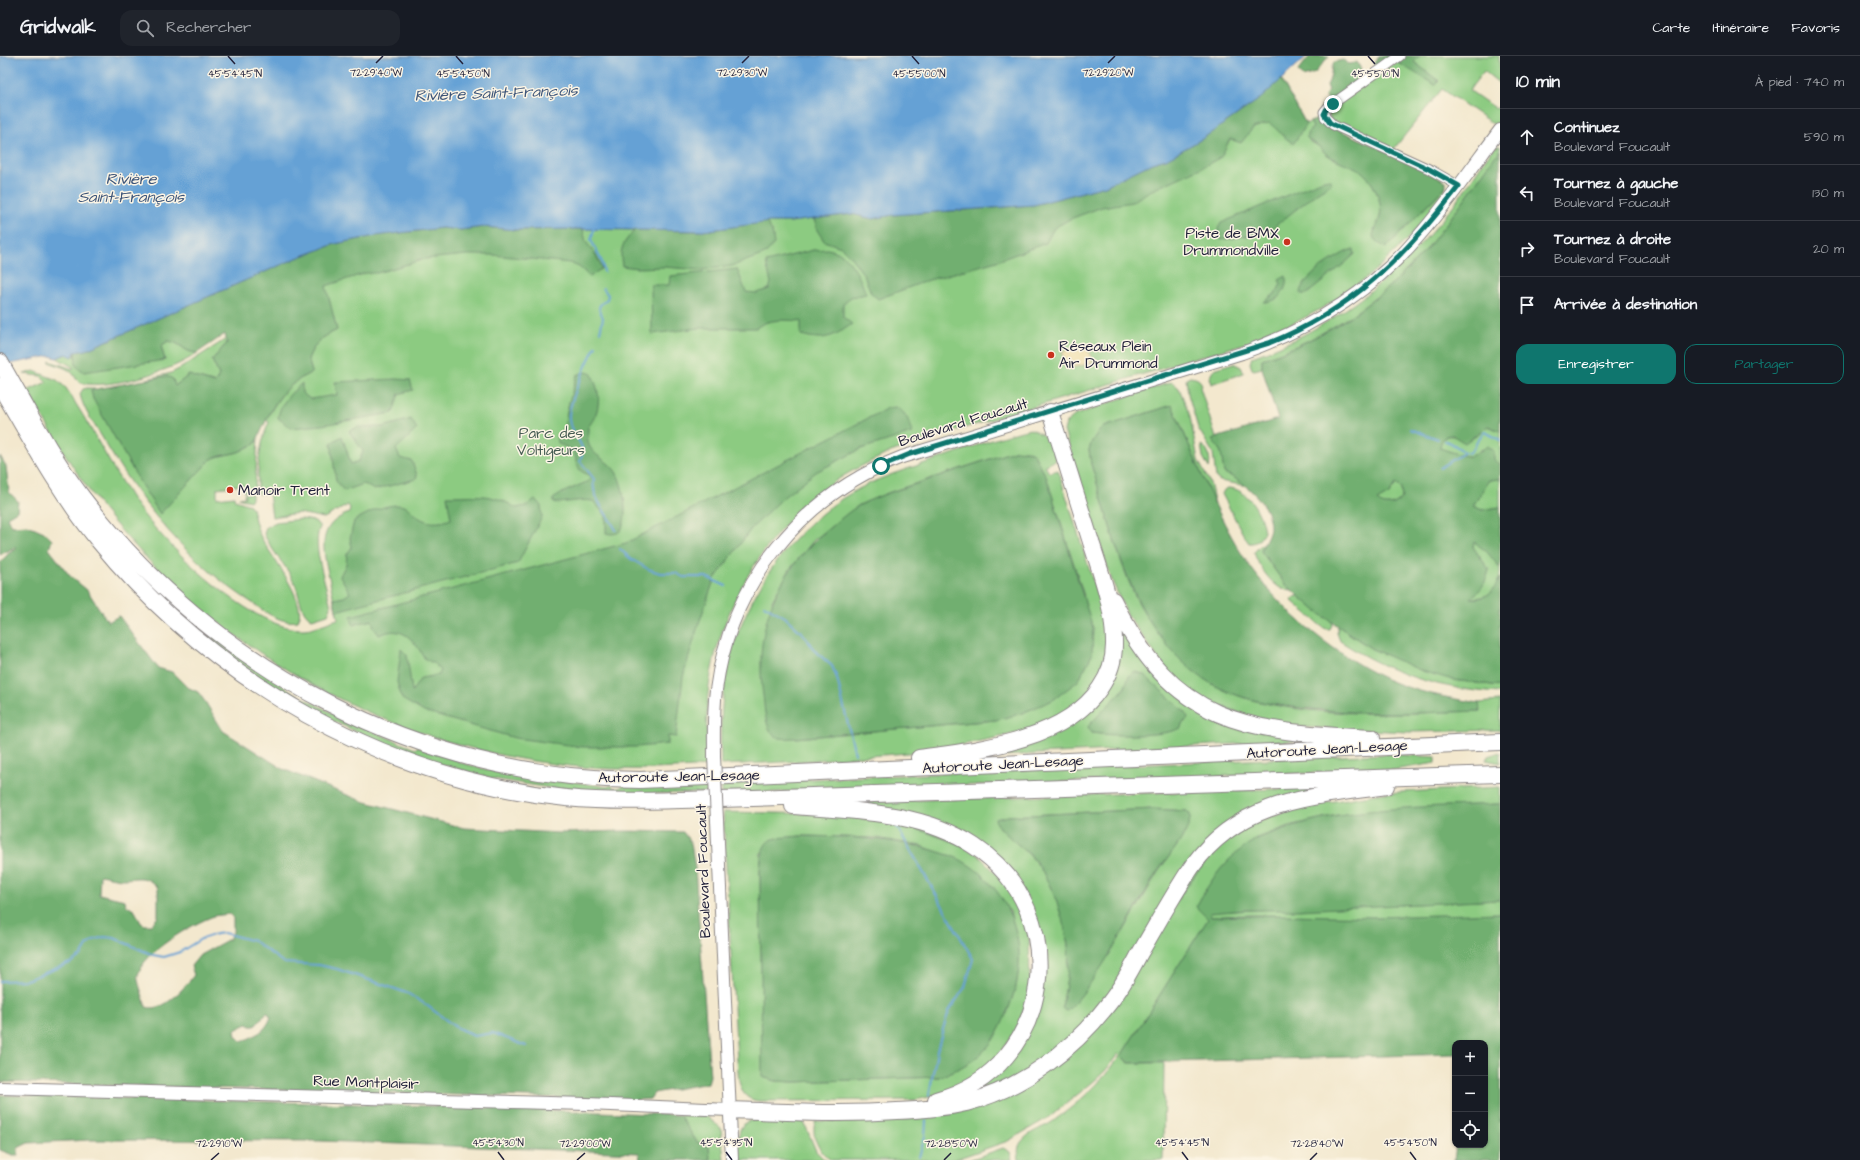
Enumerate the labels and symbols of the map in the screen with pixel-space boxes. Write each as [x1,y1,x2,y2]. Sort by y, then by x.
text: 72°29'40"W [350,66,403,80]
text: 72°29'30"W [717,66,768,80]
text: 72°29'20"W [1083,66,1134,80]
text: 45°54'45"N [208,67,262,81]
text: 45°54'50"N [436,67,490,81]
text: 45°55'00"N [892,67,946,81]
text: 45°55'10"N [1351,67,1399,81]
water label: Rivière Saint-François [414,79,579,107]
route end [1324,95,1342,113]
water label: Rivière Saint-François [78,168,185,208]
place label: Piste de BMX Drummondville [1184,223,1279,261]
marker: Piste de BMX Drummondville [1282,237,1292,247]
place label: Réseaux Plein Air Drummond [1059,336,1158,374]
marker: Réseaux Plein Air Drummond [1046,350,1056,360]
street label: Boulevard Foucault [896,393,1030,452]
park label: Parc des Voltigeurs [517,423,585,462]
route start [872,457,890,475]
place label: Manoir Trent [238,480,330,501]
marker: Manoir Trent [225,485,235,495]
street label: Autoroute Jean-Lesage [1246,735,1408,765]
street label: Autoroute Jean-Lesage [922,750,1084,780]
street label: Autoroute Jean-Lesage [598,765,760,789]
street label: Boulevard Foucault [691,804,716,938]
street label: Rue Montplaisir [313,1070,419,1095]
text: 45°54'30"N [472,1136,524,1150]
text: 45°54'35"N [700,1136,752,1150]
text: 45°54'45"N [1155,1136,1209,1150]
text: 45°54'50"N [1383,1136,1437,1150]
text: 72°29'10"W [196,1137,243,1151]
text: 72°29'00"W [559,1137,611,1151]
text: 72°28'50"W [924,1137,978,1151]
text: 72°28'40"W [1291,1137,1344,1151]

